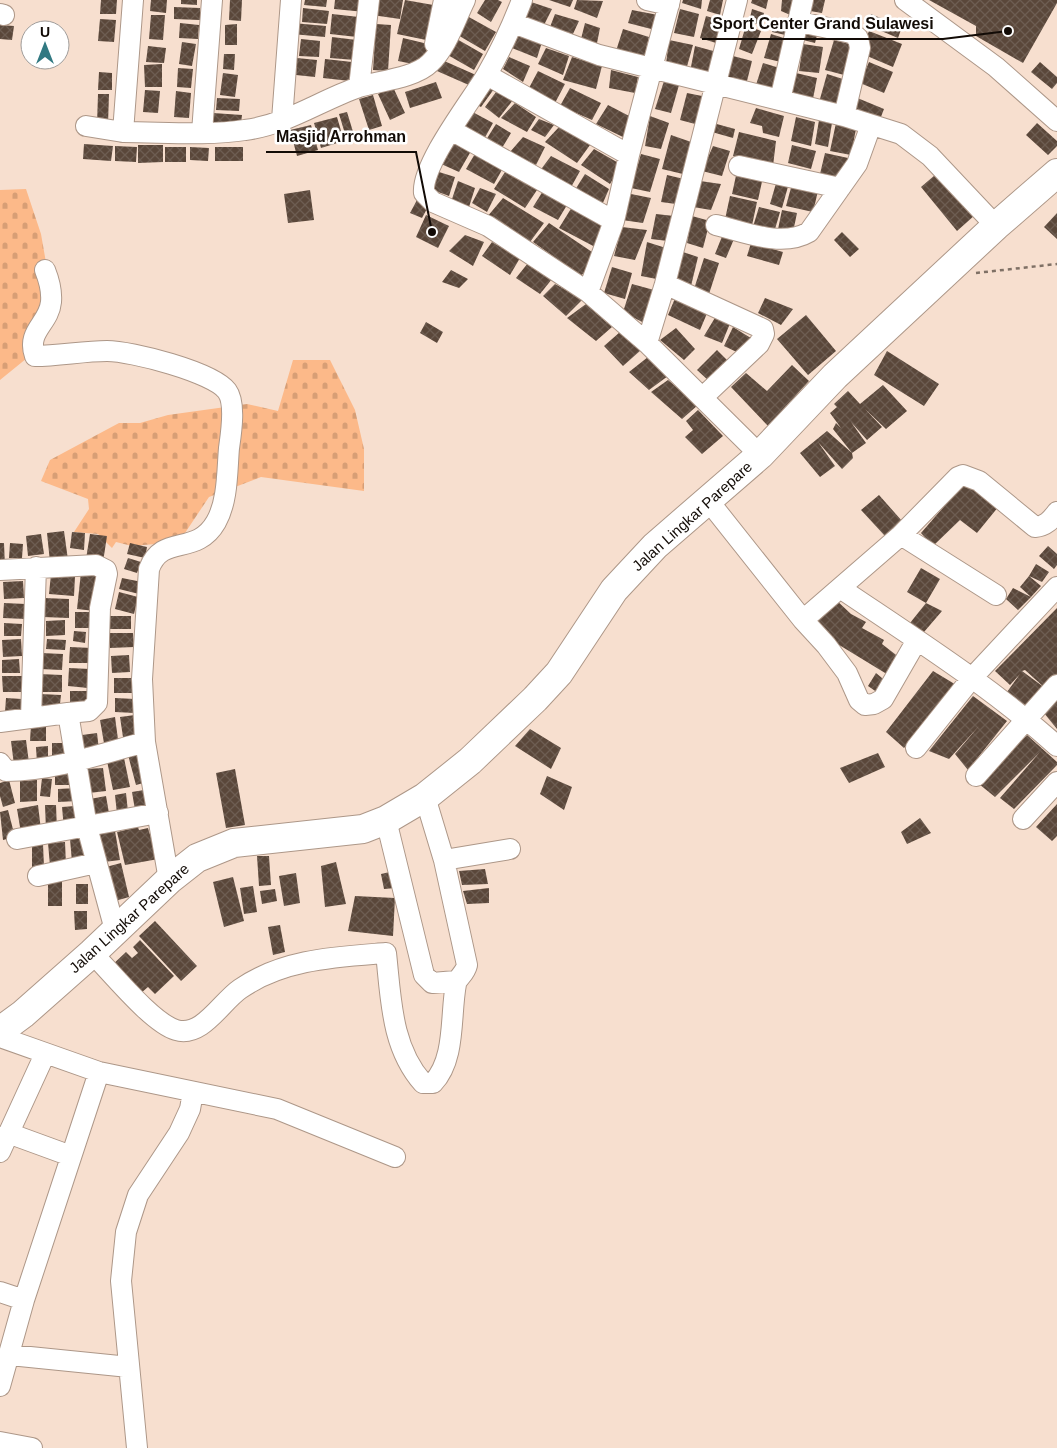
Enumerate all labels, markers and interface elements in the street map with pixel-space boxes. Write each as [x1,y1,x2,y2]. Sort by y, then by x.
callout: Sport Center Grand Sulawesi [702,8,943,39]
text: Sport Center Grand Sulawesi [712,15,934,32]
north arrow [20,20,70,70]
text: U [40,24,50,40]
callout: Masjid Arrohman [266,121,416,152]
text: Masjid Arrohman [276,128,406,145]
street label: Jalan Lingkar Parepare [629,458,755,574]
street label: Jalan Lingkar Parepare [66,860,192,976]

